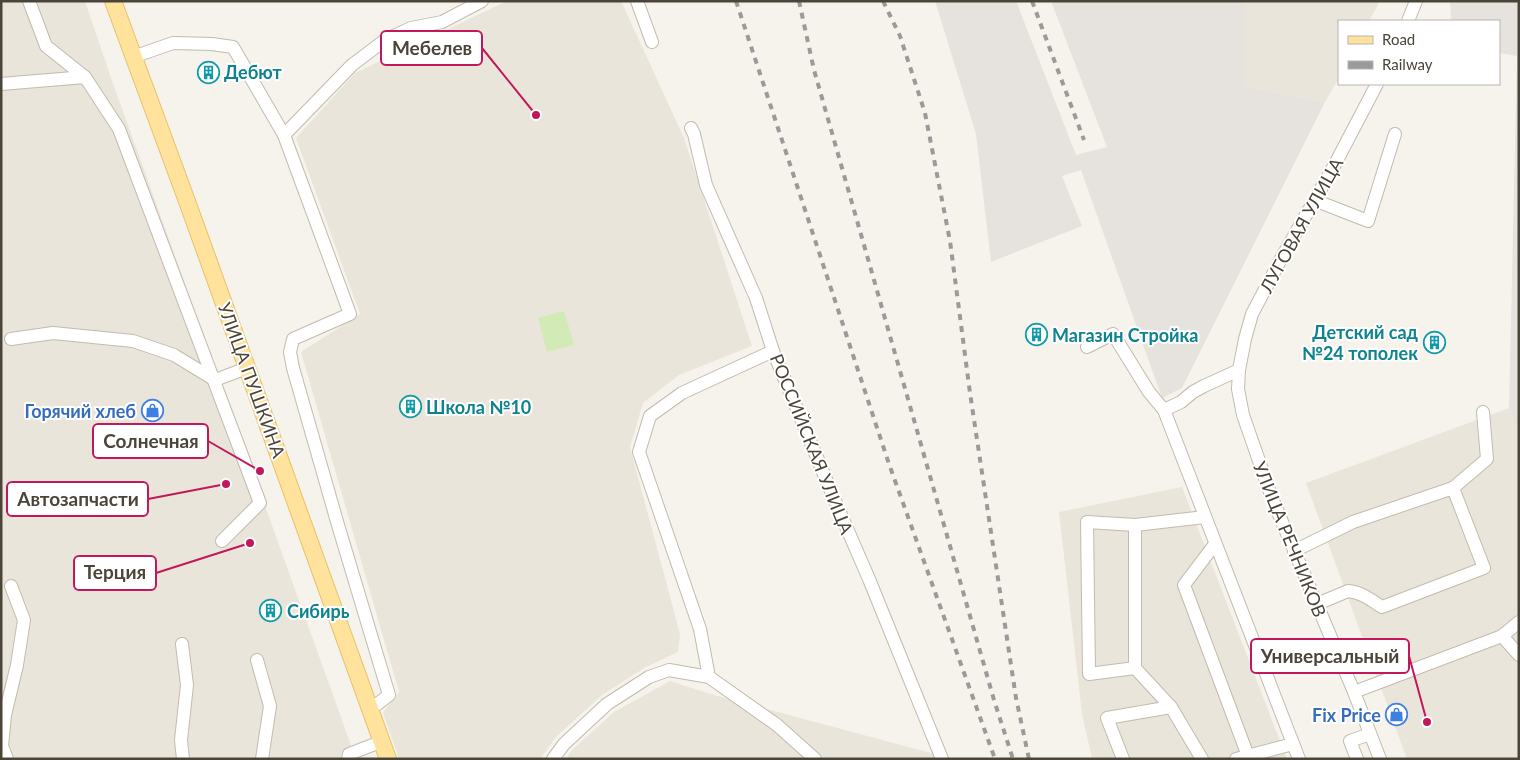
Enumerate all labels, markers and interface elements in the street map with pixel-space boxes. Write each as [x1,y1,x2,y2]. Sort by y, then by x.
legend [1338,20,1500,85]
text: Road [1382,30,1415,48]
callout: Мебелев [381,31,482,65]
text: Мебелев [392,36,472,59]
text: Railway [1382,55,1433,73]
building icon: Дебют [196,60,220,84]
place label: Дебют [224,61,283,83]
street label: ЛУГОВАЯ УЛИЦА [1254,153,1348,297]
street label: УЛИЦА ПУШКИНА [214,299,291,461]
place label: Детский сад №24 тополек [1302,321,1419,364]
building icon: Магазин Стройка [1024,323,1048,347]
place label: Магазин Стройка [1052,324,1198,346]
building icon: Детский сад №24 тополек [1422,330,1446,354]
street label: РОССИЙСКАЯ УЛИЦА [766,351,859,538]
building icon: Школа №10 [398,395,422,419]
place label: Школа №10 [426,396,531,418]
shop icon: Горячий хлеб [140,399,164,423]
place label: Горячий хлеб [24,400,136,422]
callout: Солнечная [93,424,208,458]
text: Солнечная [103,429,199,452]
street label: УЛИЦА РЕЧНИКОВ [1249,458,1331,620]
callout: Автозапчасти [7,482,148,516]
text: Автозапчасти [16,487,139,510]
callout: Терция [74,556,156,590]
text: Терция [84,560,146,583]
building icon: Сибирь [259,599,283,623]
place label: Сибирь [287,600,350,622]
callout: Универсальный [1251,639,1409,673]
text: Универсальный [1260,644,1399,667]
shop icon: Fix Price [1385,703,1409,727]
place label: Fix Price [1312,704,1381,726]

